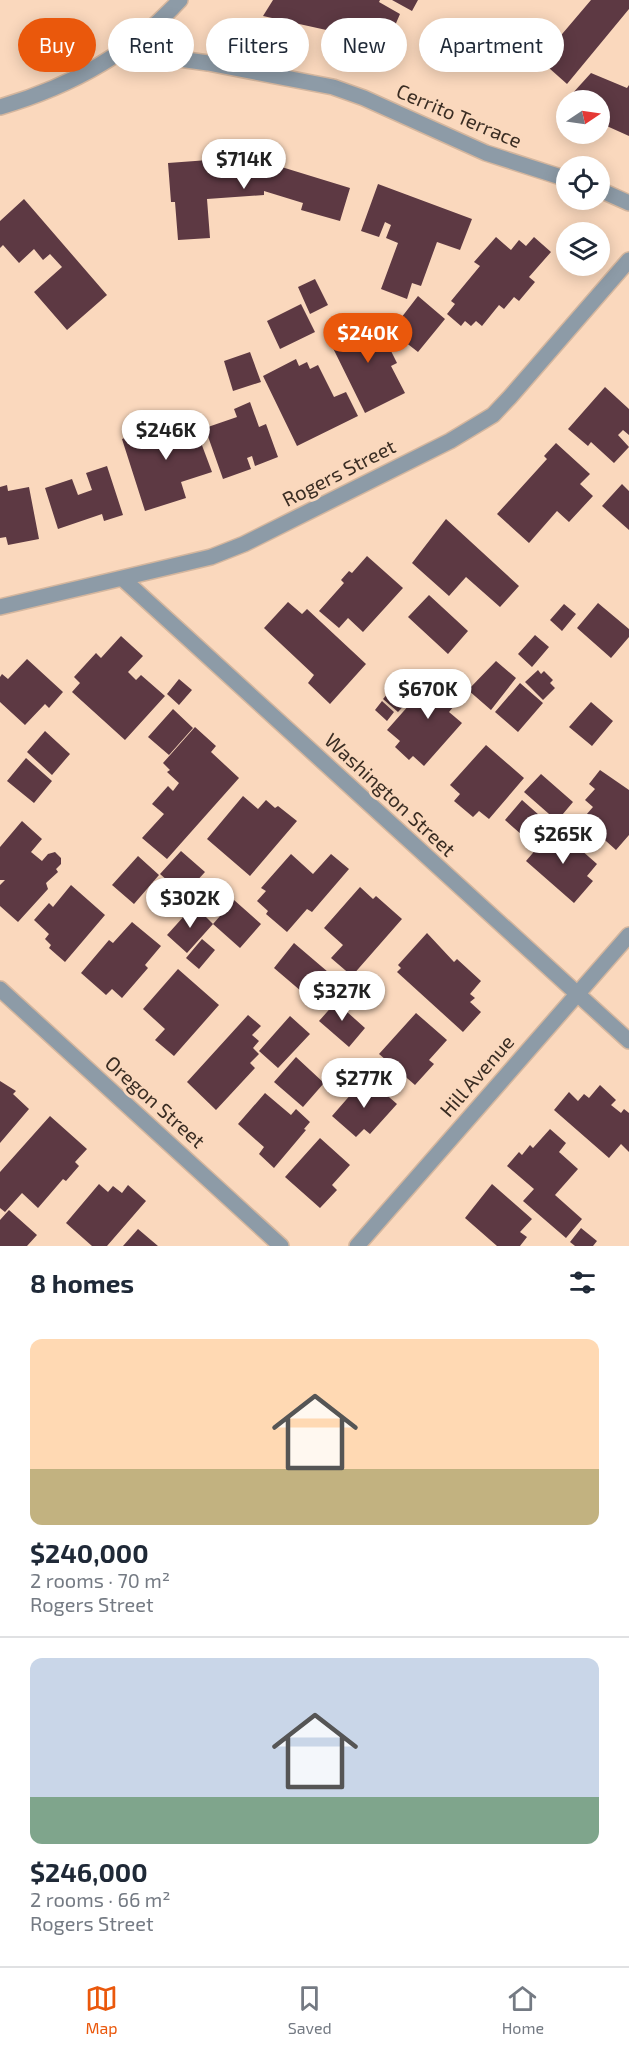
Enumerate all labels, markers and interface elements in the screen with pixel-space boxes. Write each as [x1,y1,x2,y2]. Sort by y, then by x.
chip: Buy [18,18,96,72]
chip: Rent [108,18,194,72]
chip: Filters [206,18,309,72]
chip: New [321,18,407,72]
chip: Apartment [419,18,564,72]
street label: Cerrito Terrace [393,78,526,152]
north arrow [556,90,610,144]
map controls [556,90,610,276]
pin: $714K [202,139,286,190]
text: $714K [216,146,272,170]
button: locate [556,156,610,210]
button: layers [556,222,610,276]
pin: $240K [326,313,410,364]
text: $240K [337,320,399,344]
pin: $246K [124,410,208,461]
text: $246K [136,417,196,441]
street label: Rogers Street [278,433,399,511]
pin: $670K [386,669,470,720]
text: $670K [398,676,458,700]
street label: Washington Street [320,728,461,861]
pin: $265K [521,814,605,865]
text: $265K [534,821,592,845]
pin: $302K [148,878,232,929]
text: $302K [160,885,220,909]
pin: $327K [300,971,384,1022]
text: $327K [313,978,371,1002]
street label: Hill Avenue [434,1029,518,1121]
street label: Oregon Street [101,1050,211,1153]
pin: $277K [322,1058,406,1109]
text: $277K [335,1065,393,1089]
icon: filters [566,1266,599,1299]
text: 8 homes [30,1267,134,1298]
icon: home [261,1378,369,1486]
text: $240,000 [30,1537,149,1568]
text: 2 rooms · 70 m² [30,1568,170,1592]
text: Rogers Street [30,1592,154,1616]
icon: home [261,1697,369,1805]
text: $246,000 [30,1856,148,1887]
text: 2 rooms · 66 m² [30,1887,171,1911]
text: Rogers Street [30,1911,154,1935]
tab: Map [85,1982,118,2037]
tab: Saved [288,1982,332,2037]
tab: Home [502,1982,544,2037]

